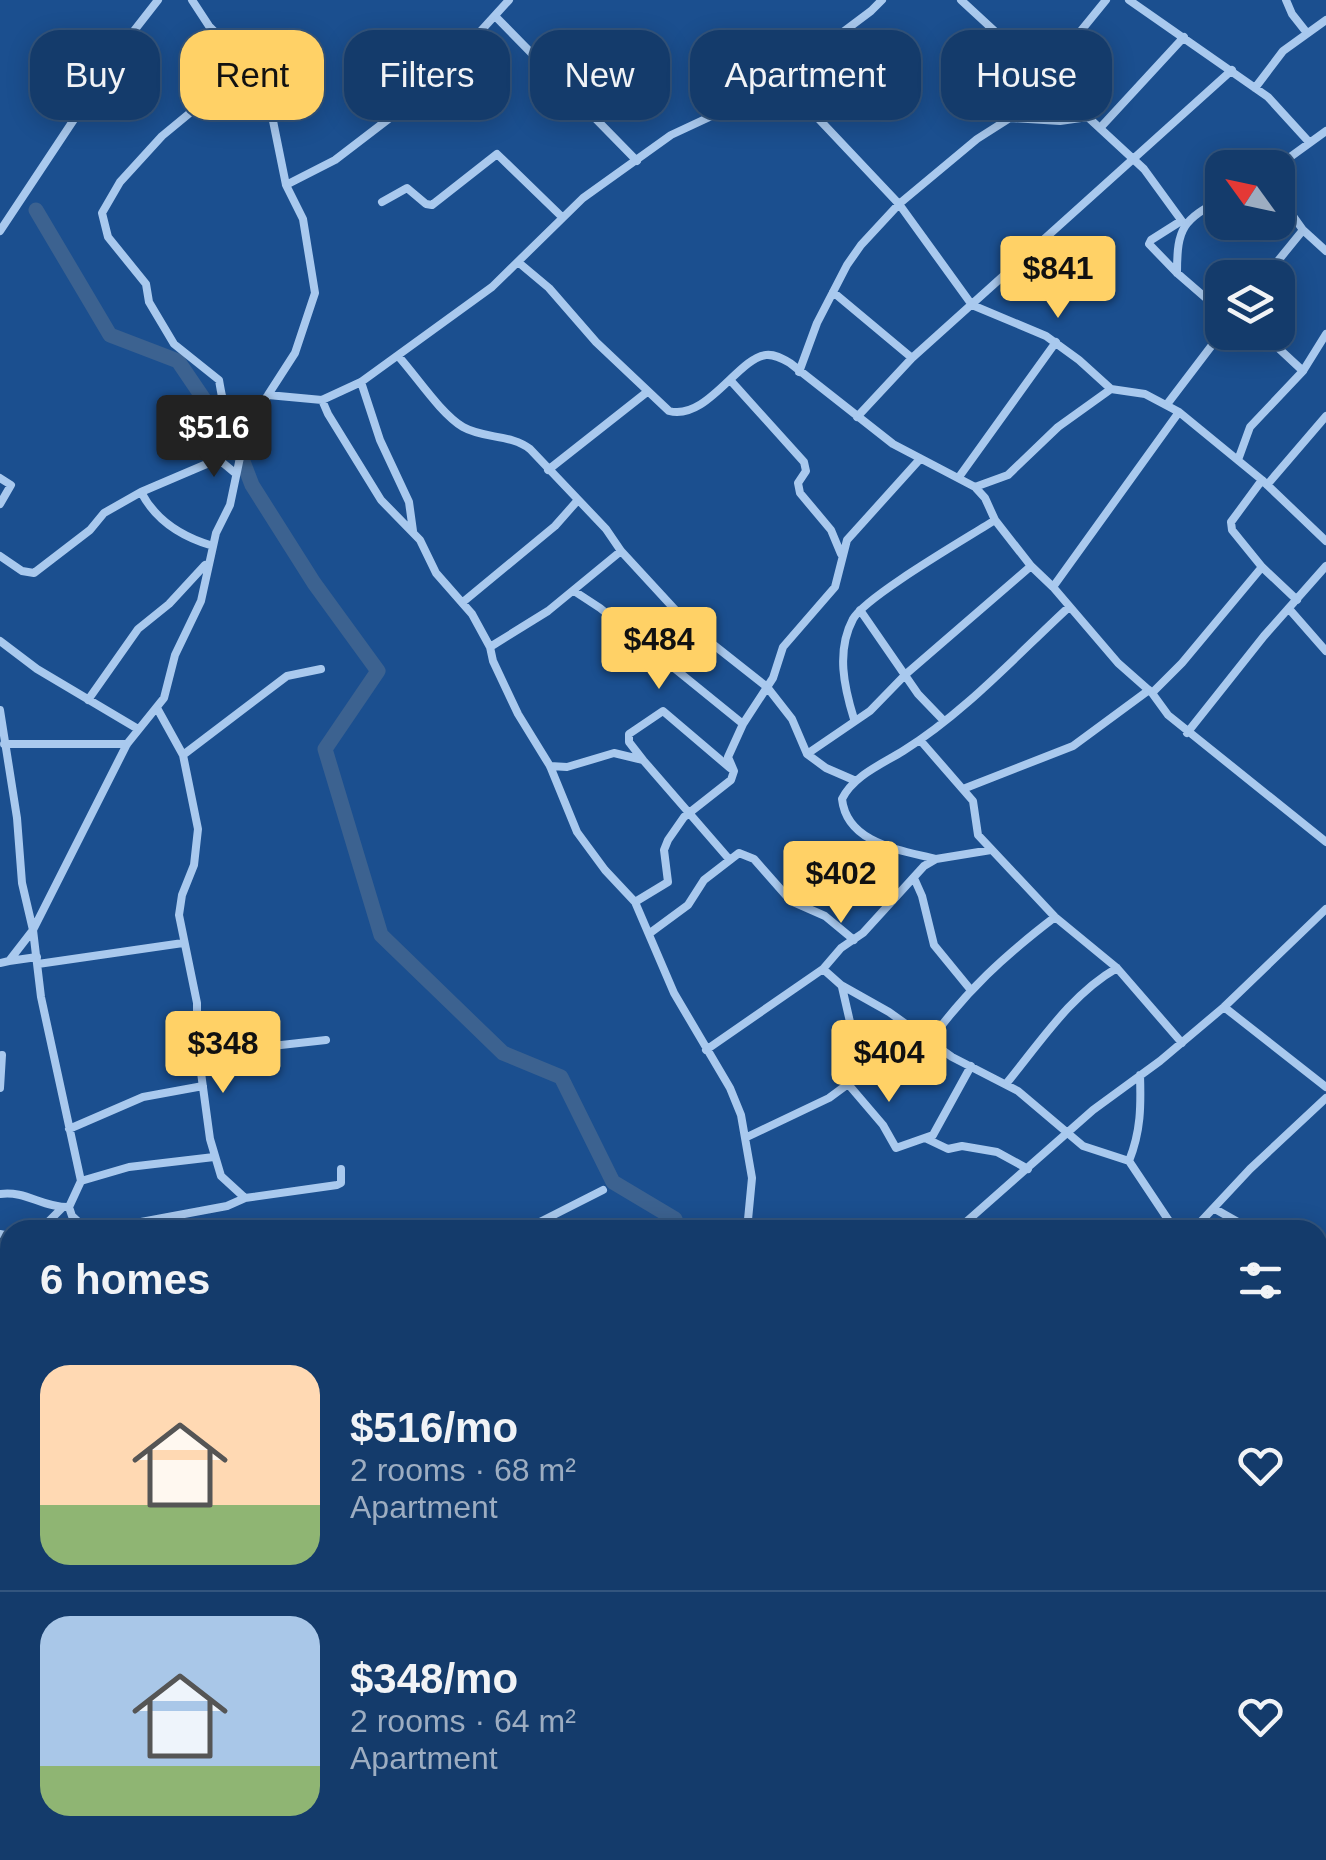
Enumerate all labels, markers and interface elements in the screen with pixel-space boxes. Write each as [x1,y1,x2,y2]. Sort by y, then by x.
chip: Buy [30,30,160,120]
chip: Rent [180,30,324,120]
chip: Filters [344,30,510,120]
chip: New [530,30,670,120]
chip: Apartment [690,30,921,120]
chip: House [941,30,1112,120]
north arrow [1205,150,1295,240]
map controls [1205,150,1295,350]
pin: $841 [999,236,1117,321]
text: $841 [1022,250,1094,286]
button: layers [1205,260,1295,350]
pin: $516 [155,395,273,480]
text: $516 [178,409,250,445]
pin: $484 [600,607,718,692]
text: $484 [623,621,695,657]
pin: $402 [782,841,900,926]
text: $402 [805,855,877,891]
pin: $348 [164,1011,282,1096]
pin: $404 [830,1020,948,1105]
text: $348 [187,1025,259,1061]
text: $404 [853,1034,925,1070]
icon: filters [1233,1253,1288,1308]
text: 6 homes [40,1256,210,1303]
text: $516/mo [350,1404,518,1451]
icon: home [120,1405,240,1525]
icon: heart [1233,1438,1288,1493]
text: 2 rooms · 68 m² [350,1452,576,1488]
text: Apartment [350,1489,498,1525]
text: $348/mo [350,1655,518,1702]
icon: home [120,1656,240,1776]
icon: heart [1233,1689,1288,1744]
text: 2 rooms · 64 m² [350,1703,576,1739]
text: Apartment [350,1740,498,1776]

